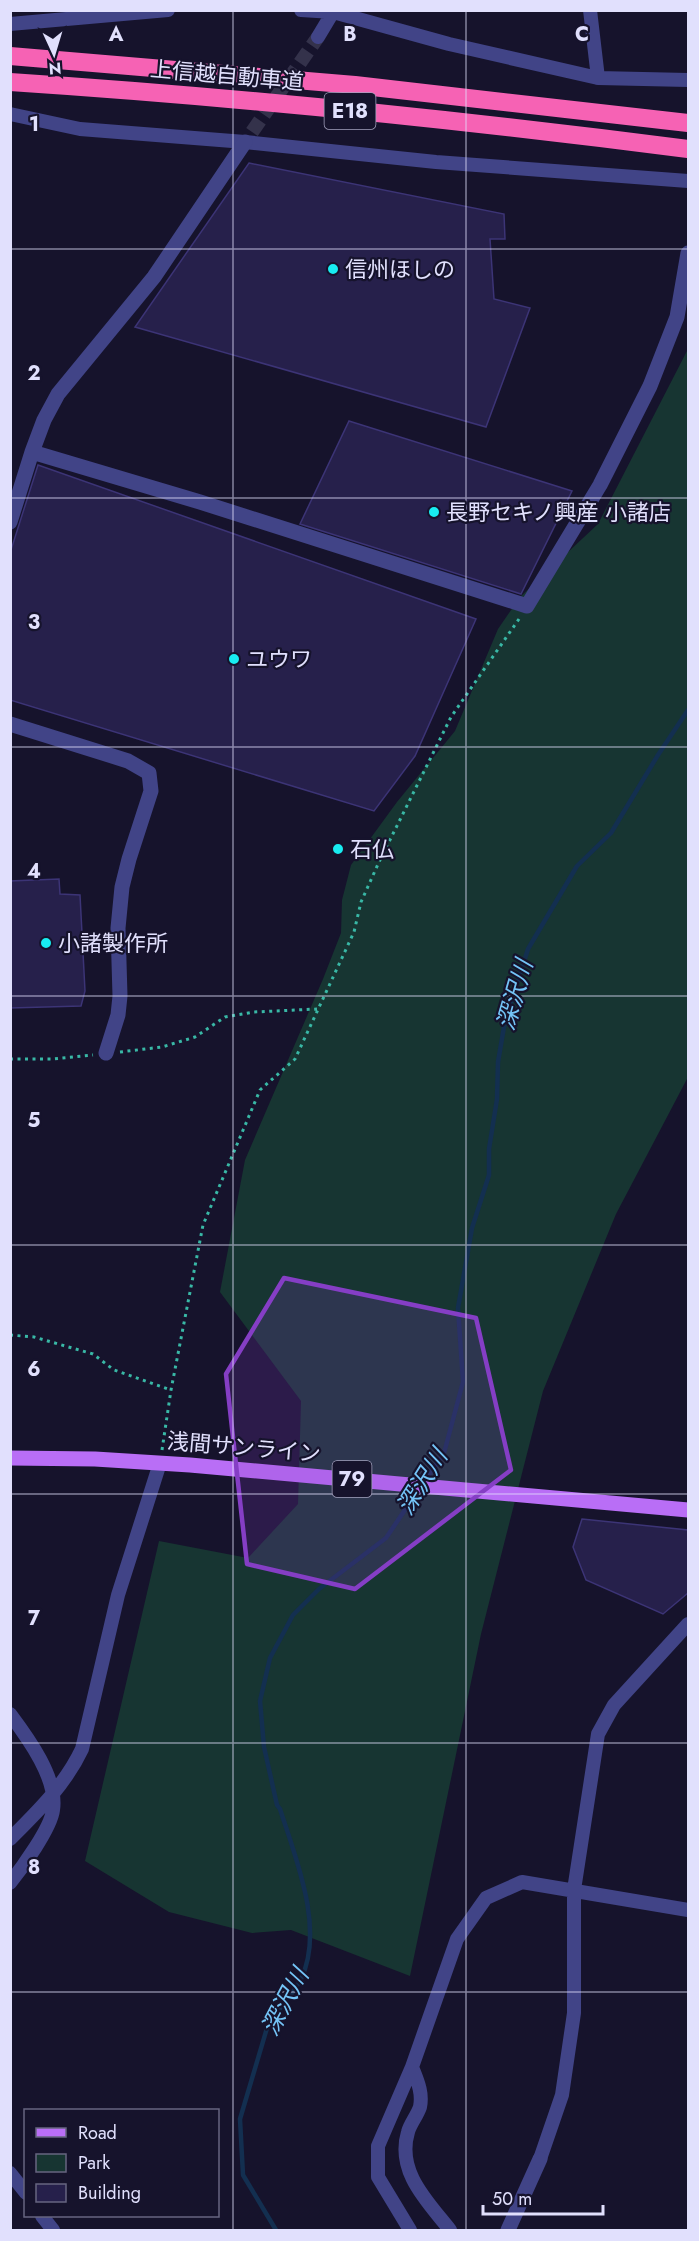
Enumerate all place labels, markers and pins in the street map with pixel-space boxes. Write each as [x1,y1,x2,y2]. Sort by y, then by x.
place label: 信州ほしの [345,253,455,285]
marker: 信州ほしの [326,262,340,276]
place label: 長野セキノ興産 小諸店 [446,496,671,528]
marker: 長野セキノ興産 小諸店 [427,505,441,519]
place label: ユウワ [246,643,312,675]
marker: ユウワ [227,652,241,666]
place label: 石仏 [350,833,394,865]
marker: 石仏 [331,842,345,856]
place label: 小諸製作所 [58,927,168,959]
marker: 小諸製作所 [39,936,53,950]

